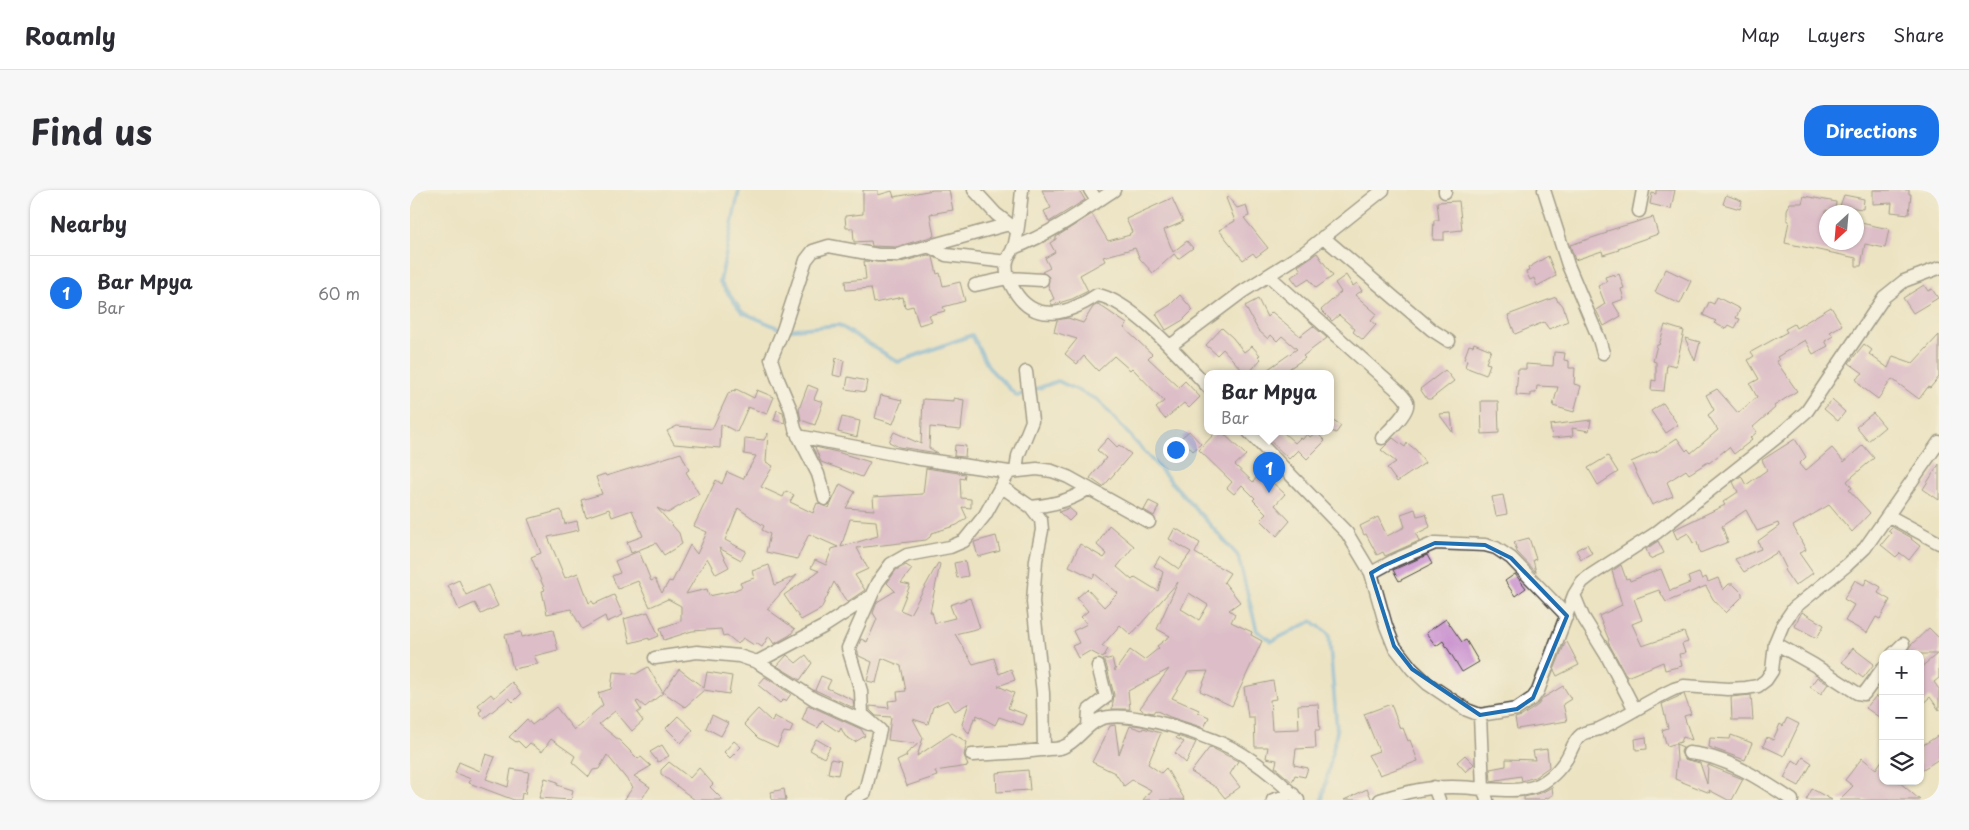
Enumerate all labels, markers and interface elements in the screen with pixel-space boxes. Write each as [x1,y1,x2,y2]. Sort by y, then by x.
text: Roamly [25,17,116,53]
text: Map [1741,21,1780,48]
text: Layers [1808,21,1865,48]
text: Share [1893,21,1944,48]
text: Find us [30,104,152,157]
button: Directions [1804,105,1939,156]
north arrow [1819,205,1864,250]
text: Nearby [50,207,127,239]
text: Bar Mpya [97,267,193,295]
text: 1 [62,281,70,305]
text: 60 m [318,281,360,305]
text: Bar [97,295,125,319]
popup [1204,370,1334,435]
text: Bar Mpya [1221,377,1317,405]
text: Bar [1221,405,1249,429]
your location [1163,437,1189,463]
pin: 1 [1253,452,1285,493]
map controls [1879,650,1924,785]
button: + [1879,650,1924,695]
button: − [1879,695,1924,740]
button: layers [1879,740,1924,785]

